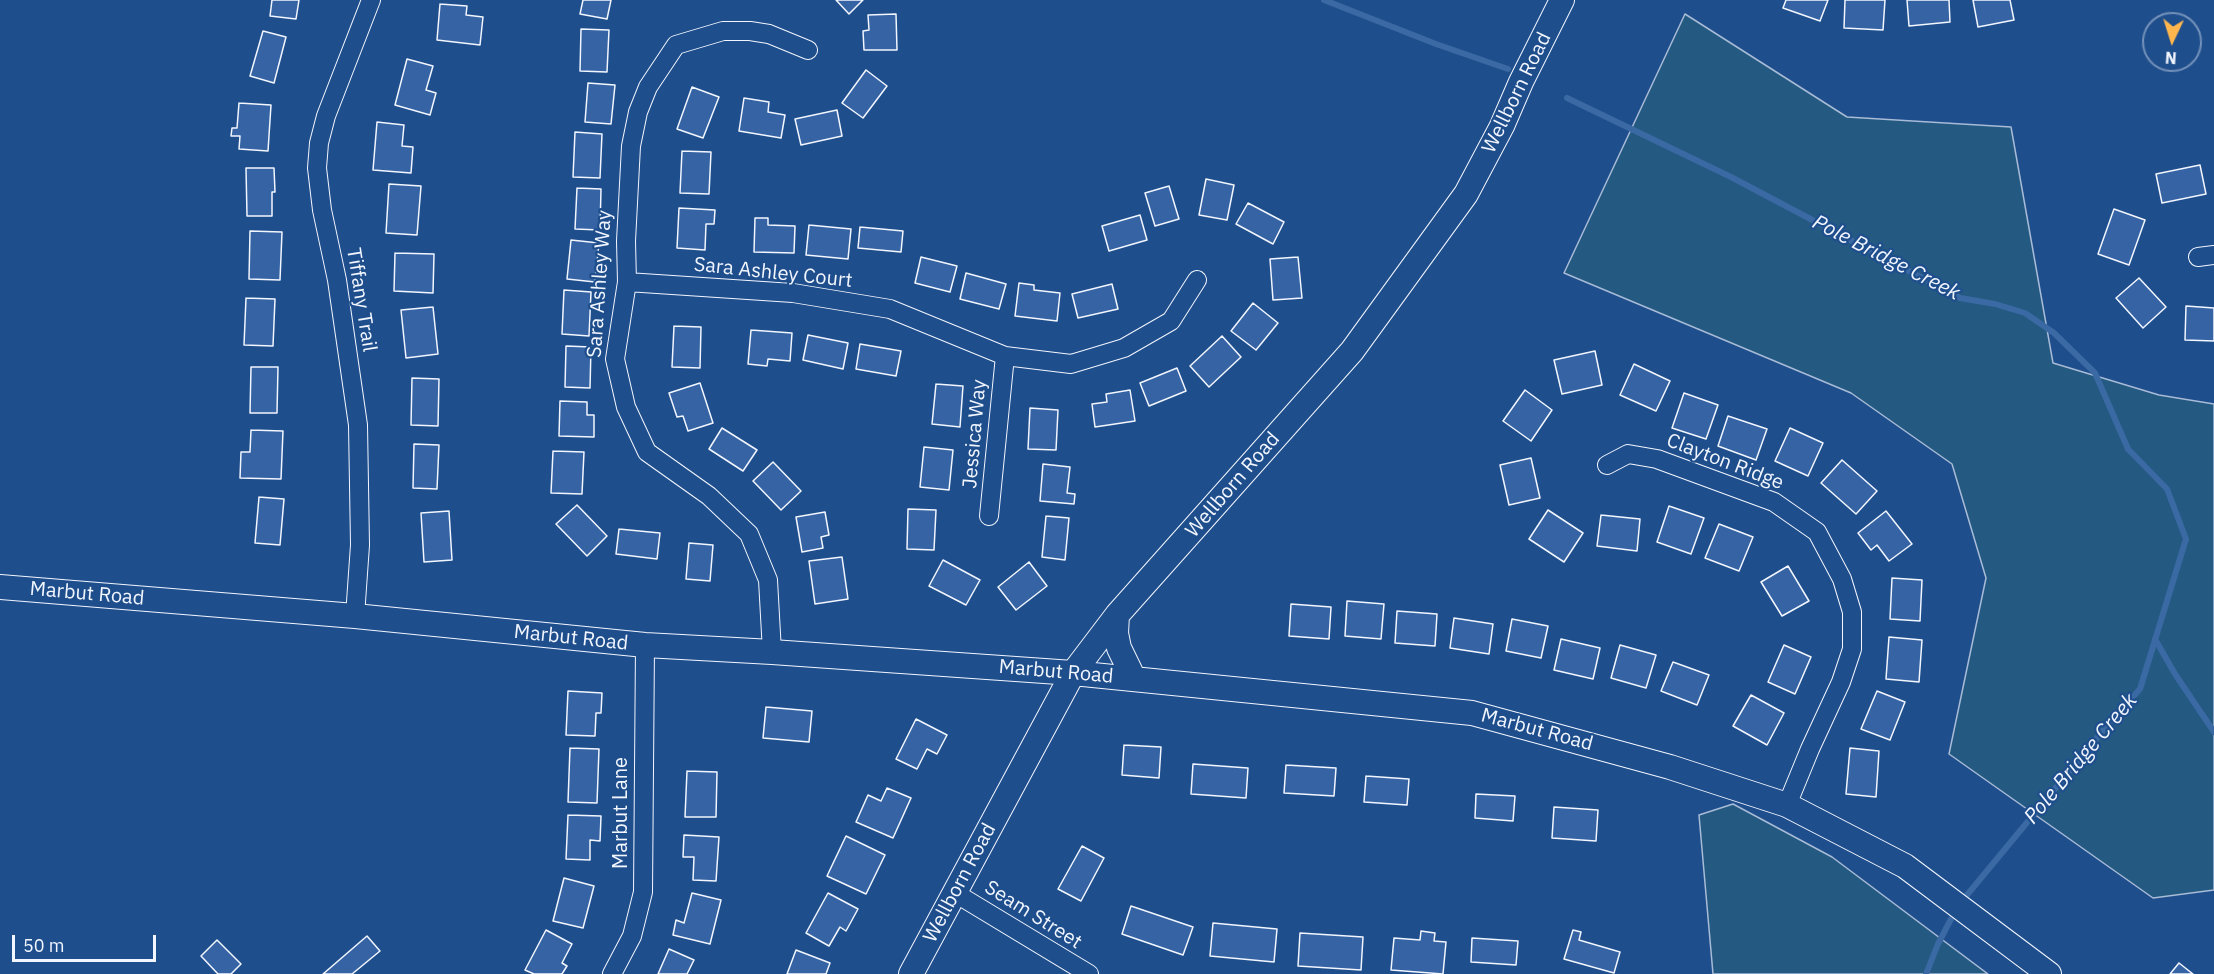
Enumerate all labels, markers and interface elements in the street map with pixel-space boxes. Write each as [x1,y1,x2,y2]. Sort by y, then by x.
north arrow [2142,12,2202,72]
street label: Wellborn Road [1477,29,1557,157]
text: N [2164,48,2177,68]
street label: Sara Ashley Way [583,209,617,359]
water label: Pole Bridge Creek [1808,210,1964,306]
street label: Tiffany Trail [341,246,381,354]
street label: Sara Ashley Court [693,253,853,293]
street label: Jessica Way [958,379,992,489]
street label: Wellborn Road [1181,428,1285,542]
street label: Clayton Ridge [1663,429,1787,495]
street label: Marbut Road [29,577,145,611]
street label: Marbut Road [513,620,629,656]
street label: Marbut Road [998,655,1114,689]
water label: Pole Bridge Creek [2019,689,2143,829]
street label: Marbut Road [1478,704,1596,756]
street label: Marbut Lane [609,757,633,869]
street label: Wellborn Road [919,819,1001,947]
street label: Seam Street [980,876,1086,954]
scale bar [15,923,159,961]
text: 50 m [23,934,65,957]

